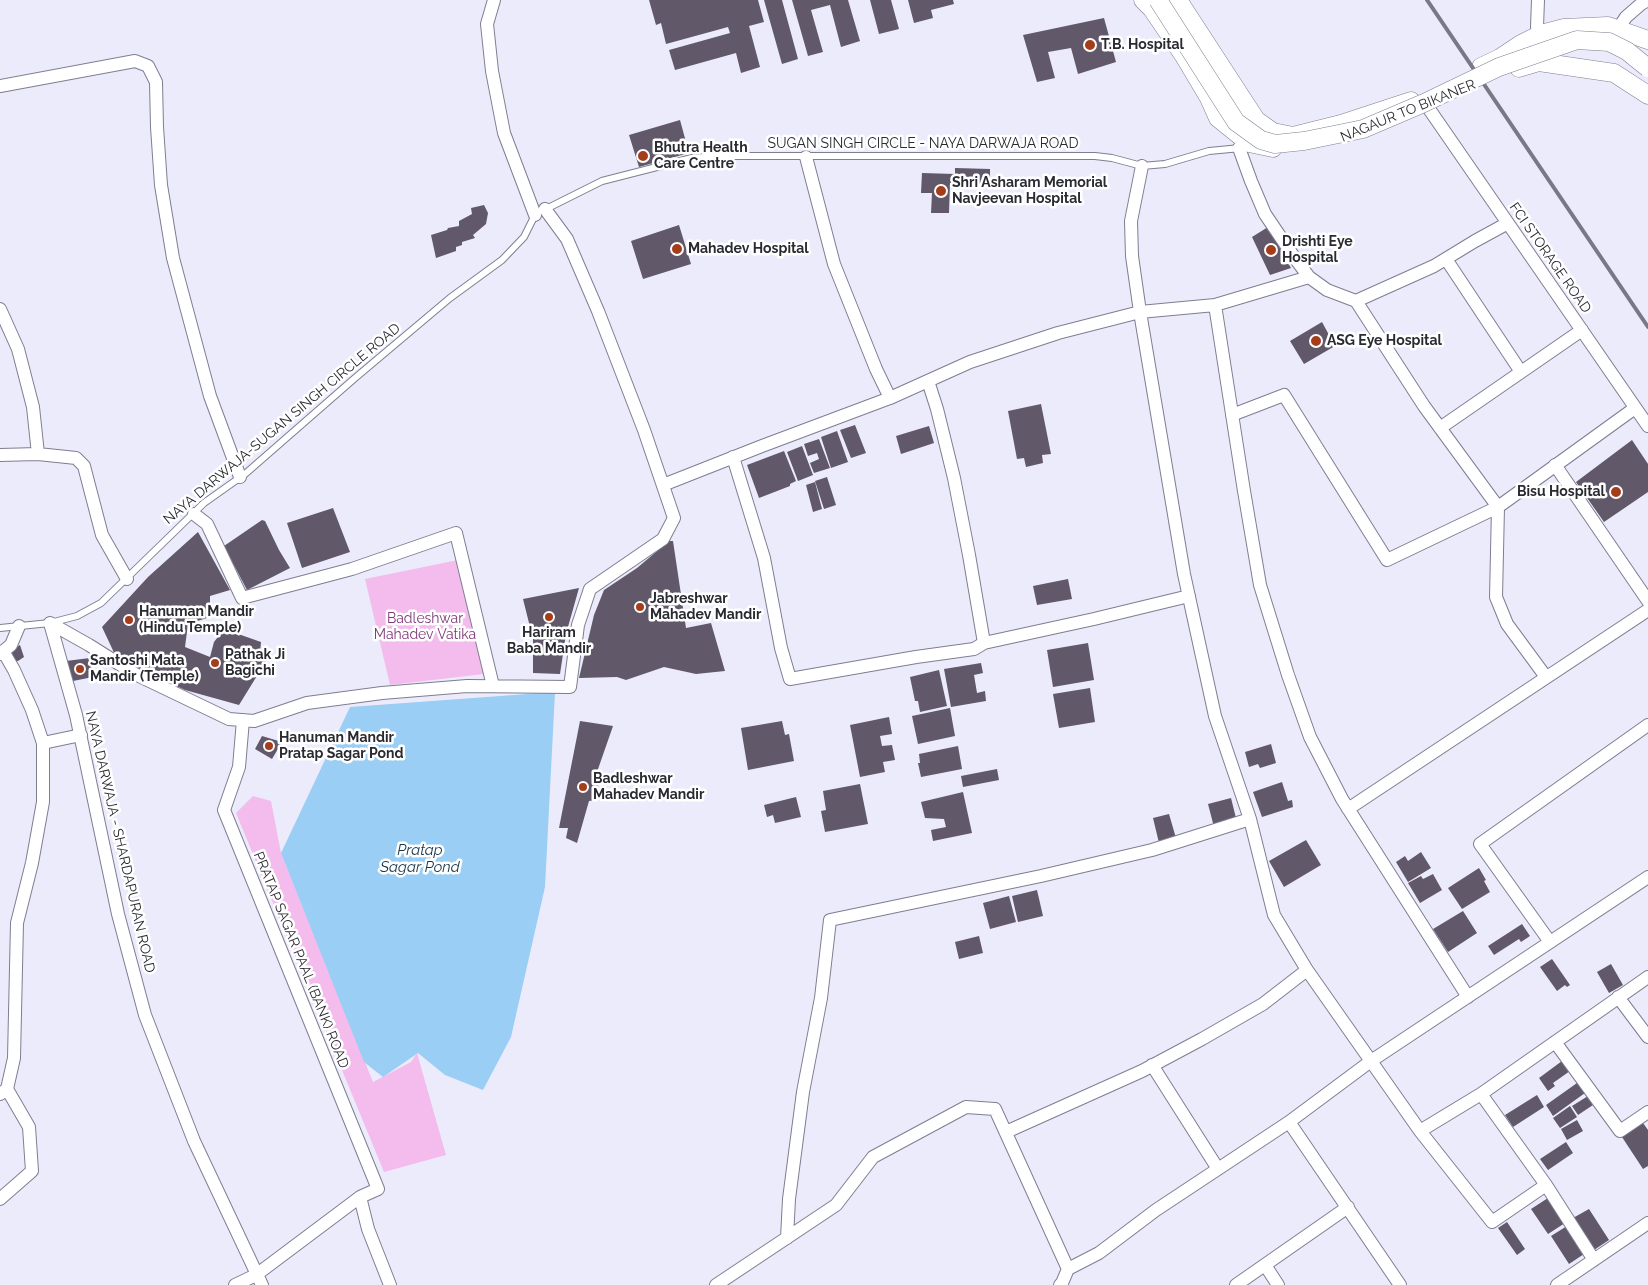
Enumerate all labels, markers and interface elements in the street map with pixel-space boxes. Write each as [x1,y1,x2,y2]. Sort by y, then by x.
place label: T.B. Hospital [1101,37,1184,53]
marker: T.B. Hospital [1083,38,1097,52]
street label: NAGAUR TO BIKANER [1338,76,1478,146]
street label: SUGAN SINGH CIRCLE - NAYA DARWAJA ROAD [768,136,1078,152]
place label: Bhutra Health Care Centre [654,140,748,172]
marker: Bhutra Health Care Centre [636,149,650,163]
place label: Shri Asharam Memorial Navjeevan Hospital [952,175,1107,208]
marker: Shri Asharam Memorial Navjeevan Hospital [934,184,948,198]
street label: FCI STORAGE ROAD [1506,200,1594,316]
place label: Drishti Eye Hospital [1282,234,1353,266]
place label: Mahadev Hospital [688,241,809,257]
marker: Mahadev Hospital [670,242,684,256]
marker: Drishti Eye Hospital [1264,243,1278,257]
street label: NAYA DARWAJA-SUGAN SINGH CIRCLE ROAD [160,320,404,528]
place label: ASG Eye Hospital [1327,333,1442,349]
marker: ASG Eye Hospital [1309,334,1323,348]
place label: Bisu Hospital [1517,484,1605,500]
marker: Bisu Hospital [1609,485,1623,499]
place label: Jabreshwar Mahadev Mandir [650,591,761,624]
marker: Jabreshwar Mahadev Mandir [634,601,646,613]
place label: Hanuman Mandir (Hindu Temple) [139,604,254,636]
park label: Badleshwar Mahadev Vatika [374,611,476,644]
marker: Hariram Baba Mandir [543,611,555,623]
marker: Hanuman Mandir (Hindu Temple) [123,614,135,626]
place label: Hariram Baba Mandir [507,625,591,658]
place label: Pathak Ji Bagichi [225,647,285,680]
place label: Santoshi Mata Mandir (Temple) [90,653,199,686]
marker: Pathak Ji Bagichi [209,657,221,669]
marker: Santoshi Mata Mandir (Temple) [74,663,86,675]
street label: NAYA DARWAJA - SHARDAPURAN ROAD [82,710,158,974]
place label: Hanuman Mandir Pratap Sagar Pond [279,730,404,762]
marker: Hanuman Mandir Pratap Sagar Pond [263,740,275,752]
place label: Badleshwar Mahadev Mandir [593,771,704,804]
marker: Badleshwar Mahadev Mandir [577,781,589,793]
water label: Pratap Sagar Pond [380,841,460,876]
street label: PRATAP SAGAR PAAL (BANK) ROAD [250,849,352,1071]

